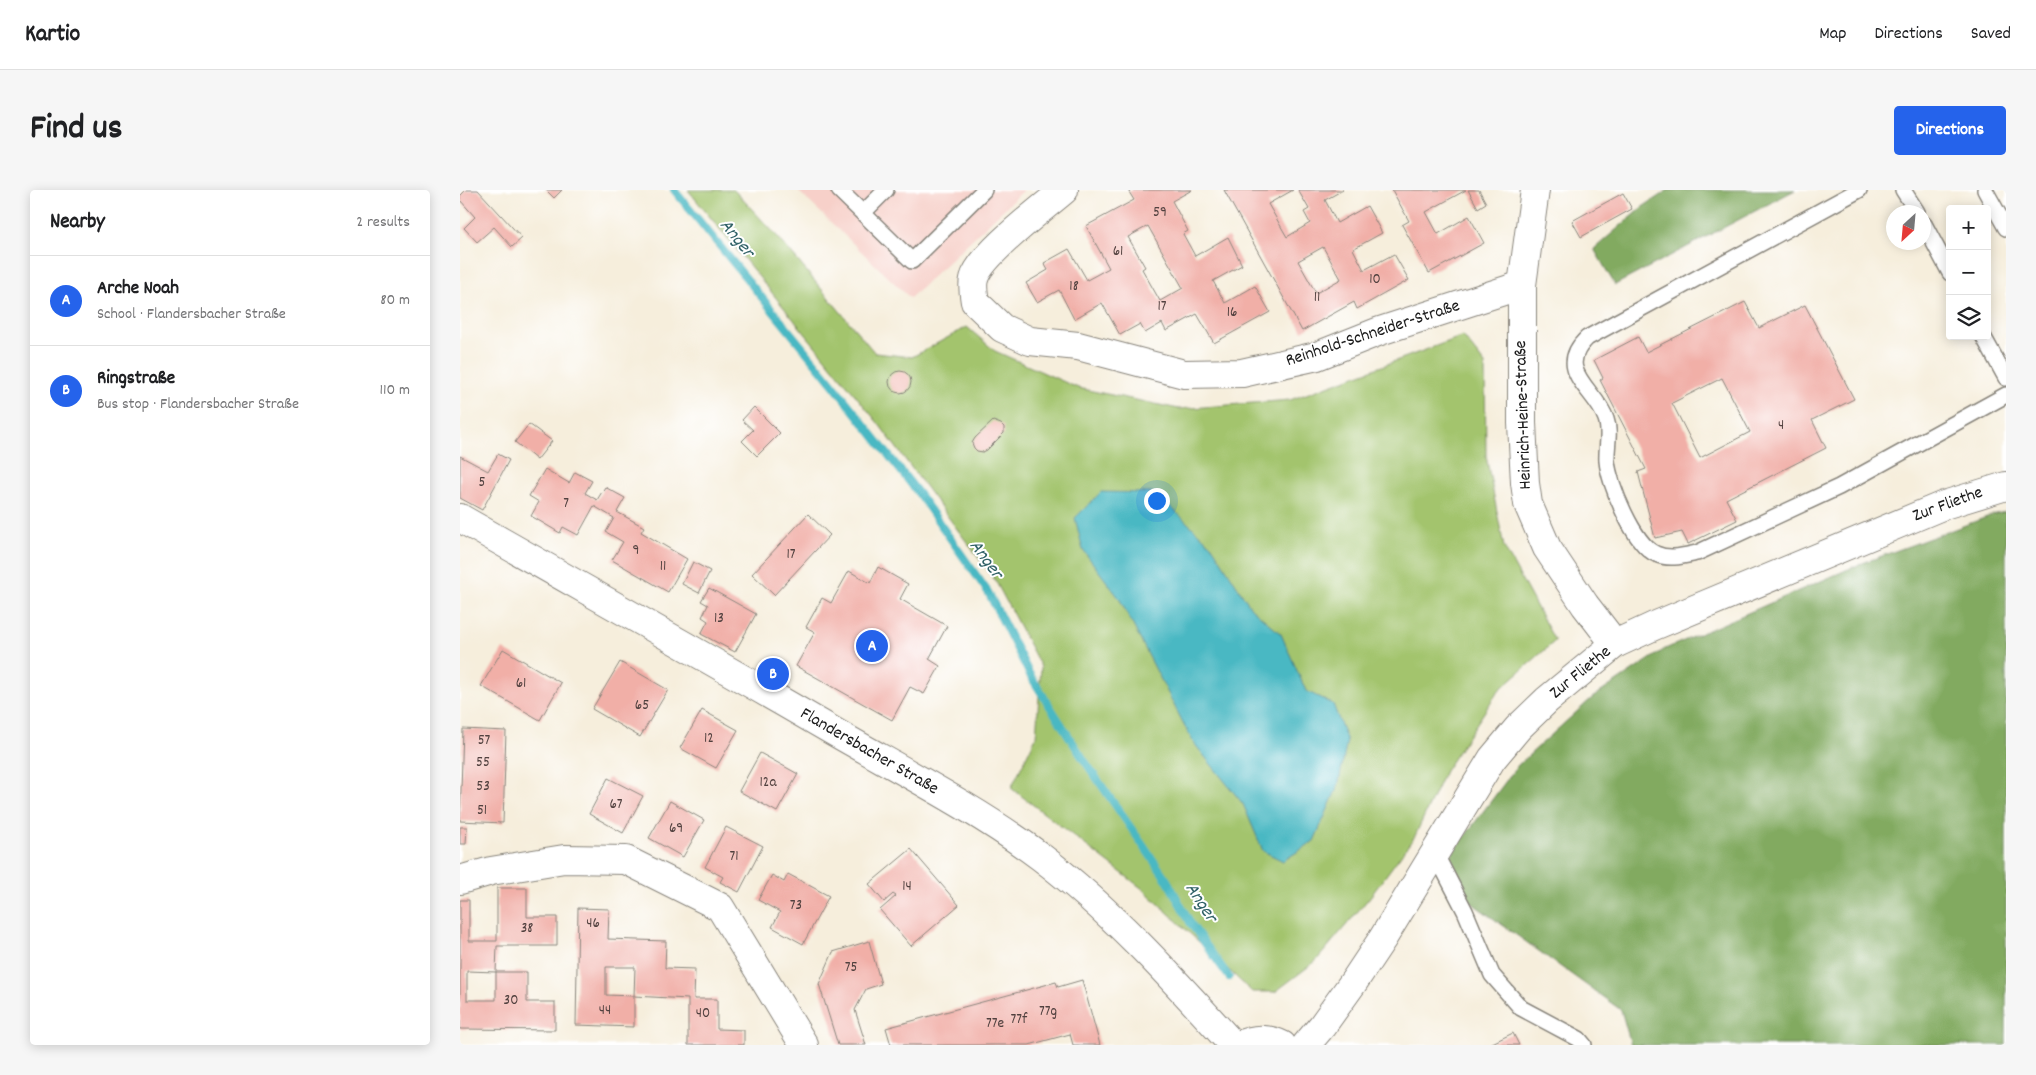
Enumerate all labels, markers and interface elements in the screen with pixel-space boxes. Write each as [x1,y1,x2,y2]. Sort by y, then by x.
text: Kartio [25,18,80,52]
text: Map [1819,22,1846,47]
text: Directions [1874,22,1943,47]
text: Saved [1971,22,2011,47]
text: Find us [30,105,122,155]
button: Directions [1894,106,2006,155]
house number: 59 [1153,202,1167,224]
north arrow [1886,205,1931,250]
map controls [1946,205,1991,340]
button: + [1946,205,1991,250]
text: Nearby [50,208,105,238]
text: 2 results [356,211,410,234]
water label: Anger [712,214,761,266]
house number: 61 [1113,241,1123,263]
button: − [1946,250,1991,295]
house number: 10 [1369,269,1381,291]
text: Arche Noah [97,276,179,303]
house number: 18 [1069,276,1079,298]
house number: 11 [1314,287,1320,309]
text: A [62,289,70,312]
text: 80 m [380,289,410,312]
street label: Reinhold-Schneider-Straße [1283,294,1463,374]
button: layers [1946,295,1991,340]
house number: 17 [1157,296,1167,318]
house number: 16 [1227,302,1237,324]
text: School · Flandersbacher Straße [97,303,286,326]
street label: Heinrich-Heine-Straße [1509,340,1539,490]
text: Ringstraße [97,366,175,393]
text: B [62,379,70,402]
text: 110 m [380,379,410,402]
text: Bus stop · Flandersbacher Straße [97,393,299,416]
house number: 4 [1778,415,1784,437]
house number: 5 [479,472,486,494]
street label: Zur Fliethe [1910,481,1987,529]
your location [1144,488,1170,514]
house number: 7 [563,493,569,515]
water label: Anger [961,535,1010,587]
house number: 9 [633,540,639,562]
house number: 17 [786,544,796,566]
house number: 11 [660,556,666,578]
house number: 13 [714,608,724,630]
pin: A [856,627,888,665]
street label: Zur Fliethe [1545,640,1617,706]
pin: B [757,655,789,693]
house number: 61 [516,673,526,695]
house number: 65 [635,695,649,717]
street label: Flandersbacher Straße [795,702,943,802]
house number: 12 [704,728,714,750]
house number: 57 [478,730,491,752]
house number: 55 [476,752,490,774]
house number: 12a [760,772,777,794]
house number: 53 [476,776,490,798]
house number: 67 [609,794,623,816]
house number: 51 [477,800,487,822]
house number: 69 [669,818,683,840]
house number: 71 [729,846,739,868]
house number: 14 [902,876,912,898]
water label: Anger [1177,878,1224,930]
house number: 73 [790,895,802,917]
house number: 46 [586,913,600,935]
house number: 38 [521,918,533,940]
house number: 75 [845,957,857,979]
house number: 30 [504,990,518,1012]
house number: 44 [599,1000,611,1022]
house number: 77g [1039,1001,1057,1023]
house number: 40 [696,1003,710,1025]
house number: 77f [1011,1009,1028,1031]
house number: 77e [986,1013,1004,1035]

